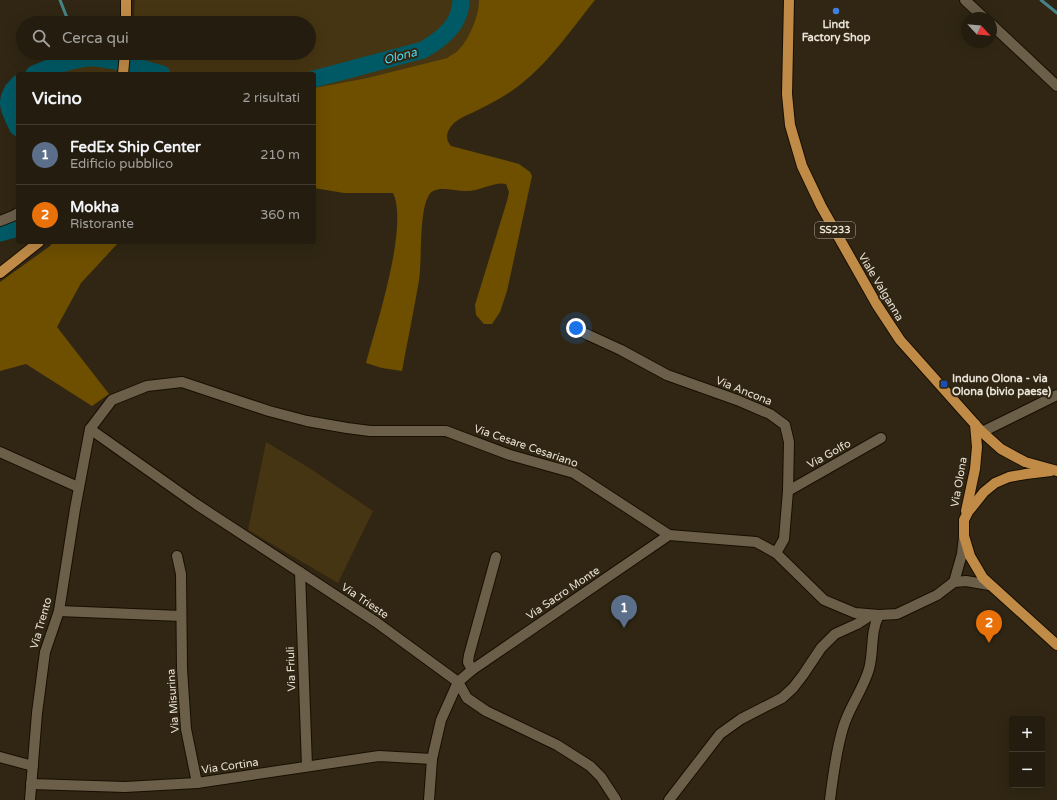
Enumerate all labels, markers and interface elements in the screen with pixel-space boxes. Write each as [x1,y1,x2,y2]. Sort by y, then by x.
marker: Lindt Factory Shop [831,6,841,16]
north arrow [961,12,997,48]
search box [16,16,316,60]
place label: Lindt Factory Shop [802,18,870,45]
icon: search [30,27,52,49]
text: Cerca qui [62,29,129,47]
water label: Olona [382,45,418,67]
text: Vicino [32,88,82,109]
text: 2 risultati [243,90,300,106]
text: FedEx Ship Center [70,138,201,156]
text: 1 [41,147,49,163]
text: 210 m [260,147,300,163]
text: Edificio pubblico [70,156,173,172]
text: Mokha [70,198,119,216]
text: 2 [41,207,49,223]
text: 360 m [260,207,300,223]
text: Ristorante [70,216,134,232]
road number: SS233 [815,222,855,238]
street label: Viale Valganna [856,251,906,323]
your location [566,318,586,338]
place label: Induno Olona - via Olona (bivio paese) [952,372,1052,399]
street label: Via Ancona [714,374,774,408]
marker: Induno Olona - via Olona (bivio paese) [939,379,949,389]
street label: Via Cesare Cesariano [472,422,580,470]
street label: Via Golfo [805,437,853,471]
street label: Via Olona [948,456,970,508]
street label: Via Sacro Monte [524,564,602,622]
street label: Via Trieste [339,580,391,622]
street label: Via Trento [27,595,55,650]
pin: 1 [611,595,637,628]
pin: 2 [976,610,1002,643]
street label: Via Friuli [284,646,298,692]
street label: Via Misurina [164,668,182,734]
map controls [1009,716,1045,788]
button: + [1009,716,1045,752]
button: − [1009,752,1045,788]
street label: Via Cortina [201,756,259,776]

